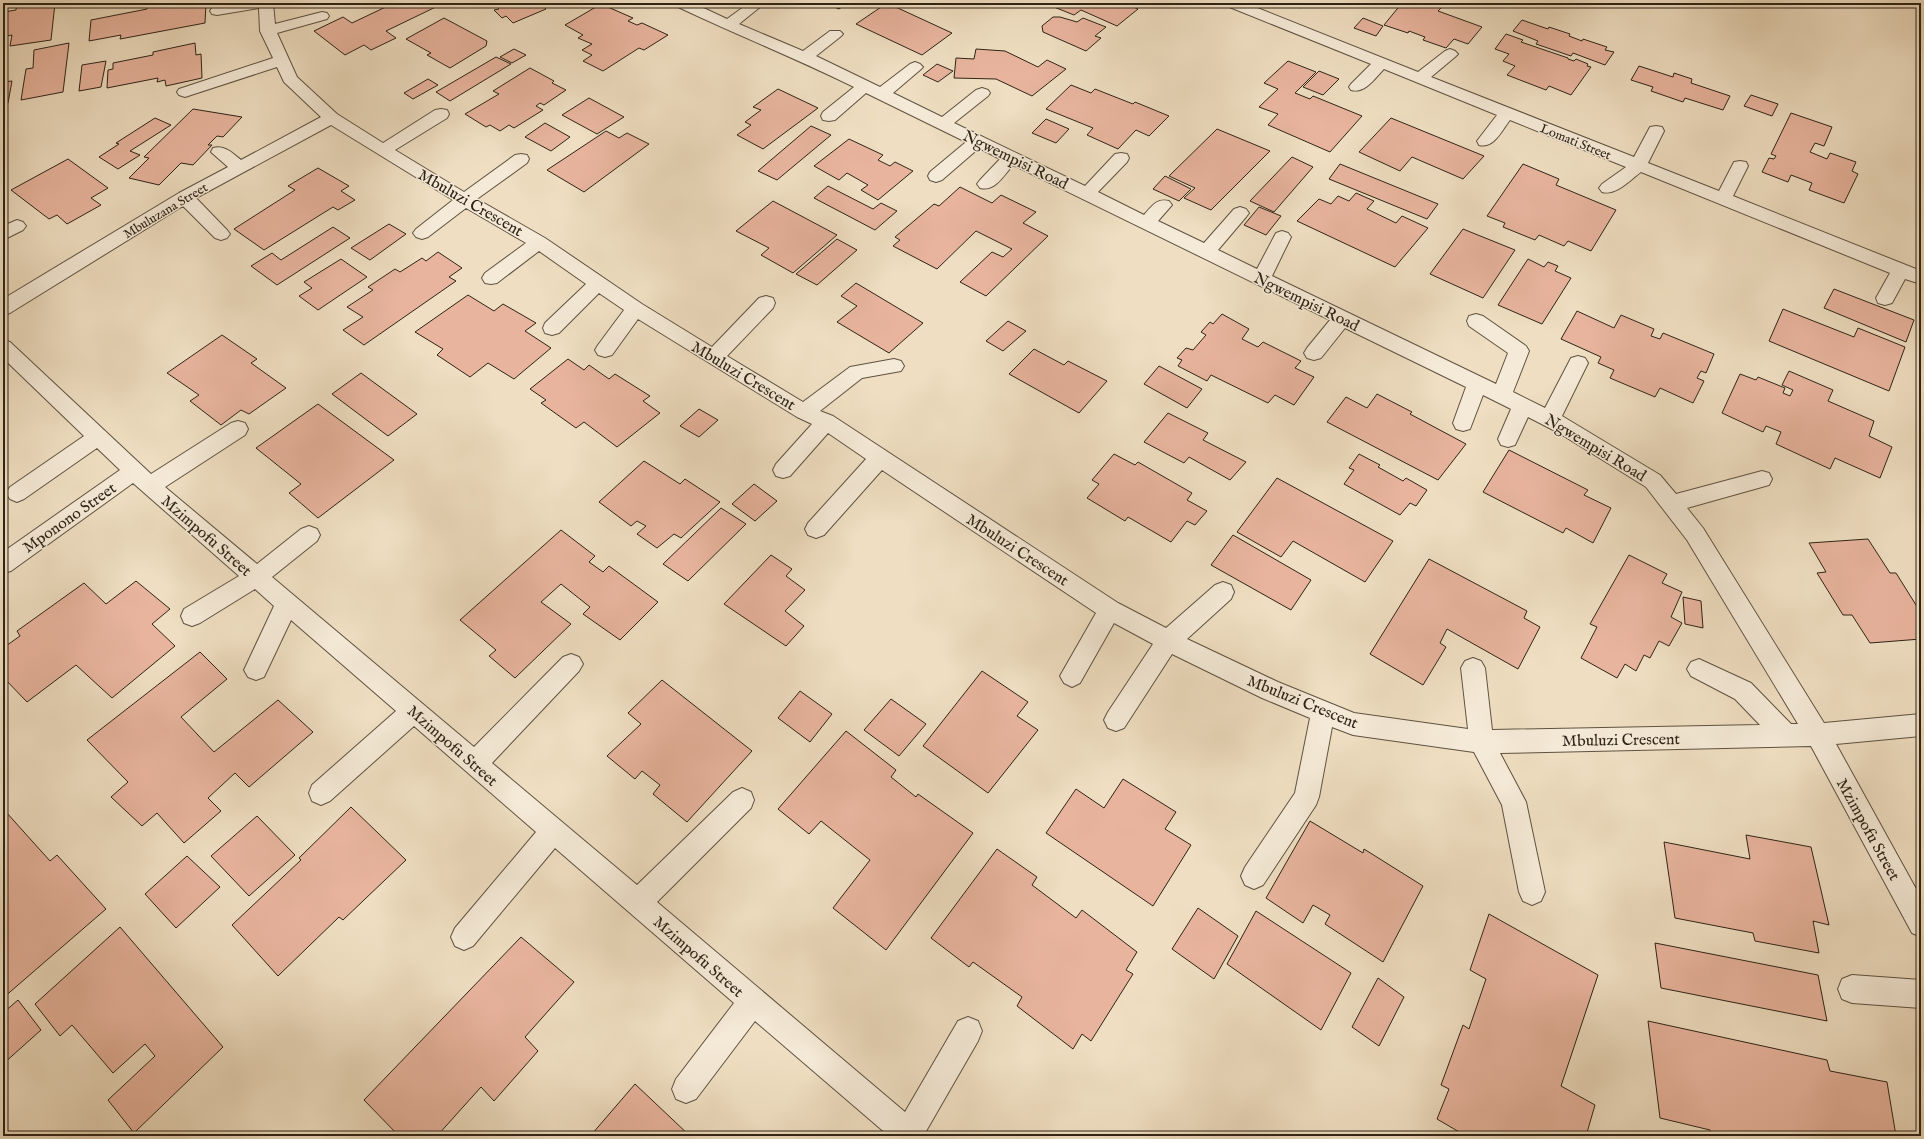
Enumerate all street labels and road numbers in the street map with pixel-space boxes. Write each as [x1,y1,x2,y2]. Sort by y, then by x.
street label: Lomati Street [1537,120,1614,165]
street label: Ngwempisi Road [959,127,1072,195]
street label: Mbuluzi Crescent [414,166,527,242]
street label: Mbuluzana Street [121,179,211,243]
street label: Ngwempisi Road [1250,269,1363,337]
street label: Mbuluzi Crescent [687,338,799,416]
street label: Ngwempisi Road [1541,411,1650,487]
street label: Mponono Street [19,479,121,558]
street label: Mzimpofu Street [156,492,256,582]
street label: Mbuluzi Crescent [962,510,1072,591]
street label: Mbuluzi Crescent [1244,671,1361,734]
street label: Mzimpofu Street [402,702,502,792]
street label: Mbuluzi Crescent [1562,730,1681,752]
street label: Mzimpofu Street [1831,775,1904,885]
street label: Mzimpofu Street [648,913,748,1003]

